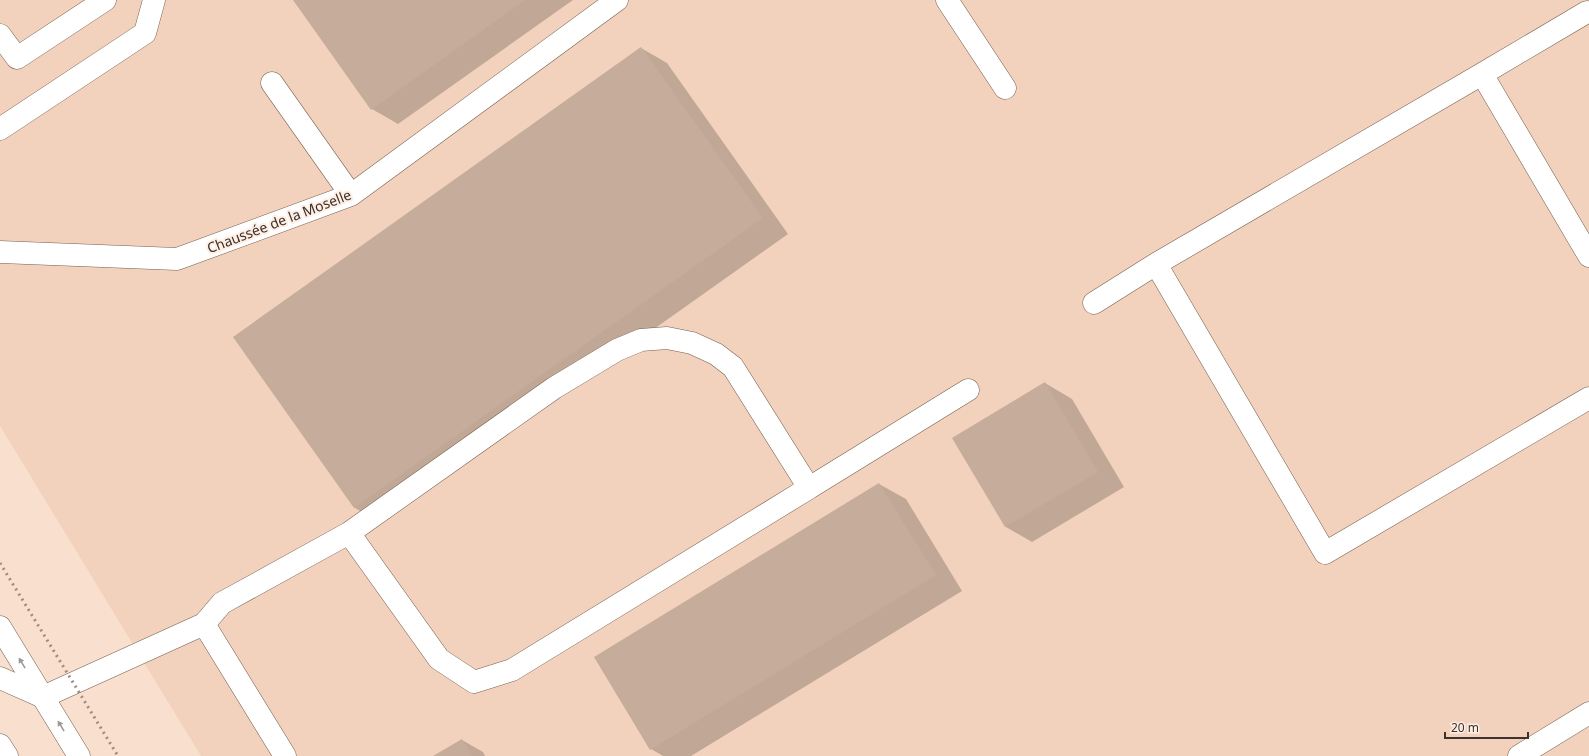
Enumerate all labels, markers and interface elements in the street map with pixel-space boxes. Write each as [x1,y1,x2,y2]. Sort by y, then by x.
street label: Chaussée de la Moselle [204,185,354,257]
one-way arrow [19,657,26,669]
scale bar [1445,714,1528,740]
text: 20 m [1451,719,1479,736]
one-way arrow [57,720,64,732]

